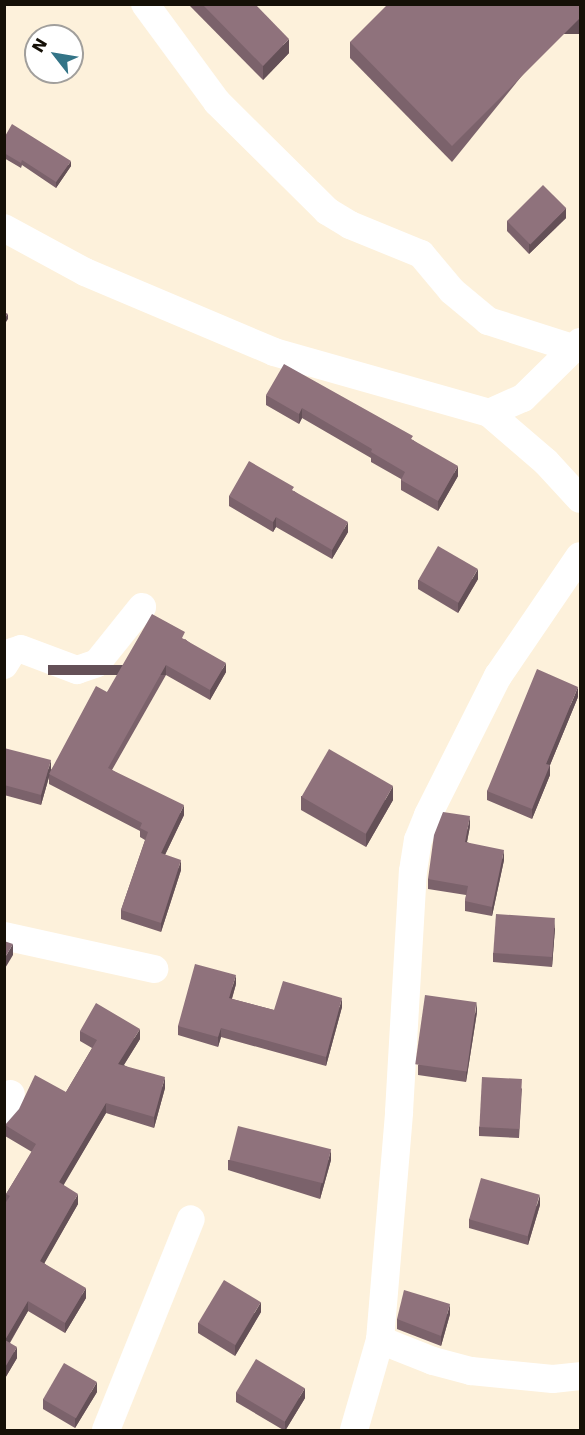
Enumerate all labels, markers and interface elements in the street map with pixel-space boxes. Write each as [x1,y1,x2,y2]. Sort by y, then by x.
north arrow [24,24,84,84]
text: N [28,35,51,56]

